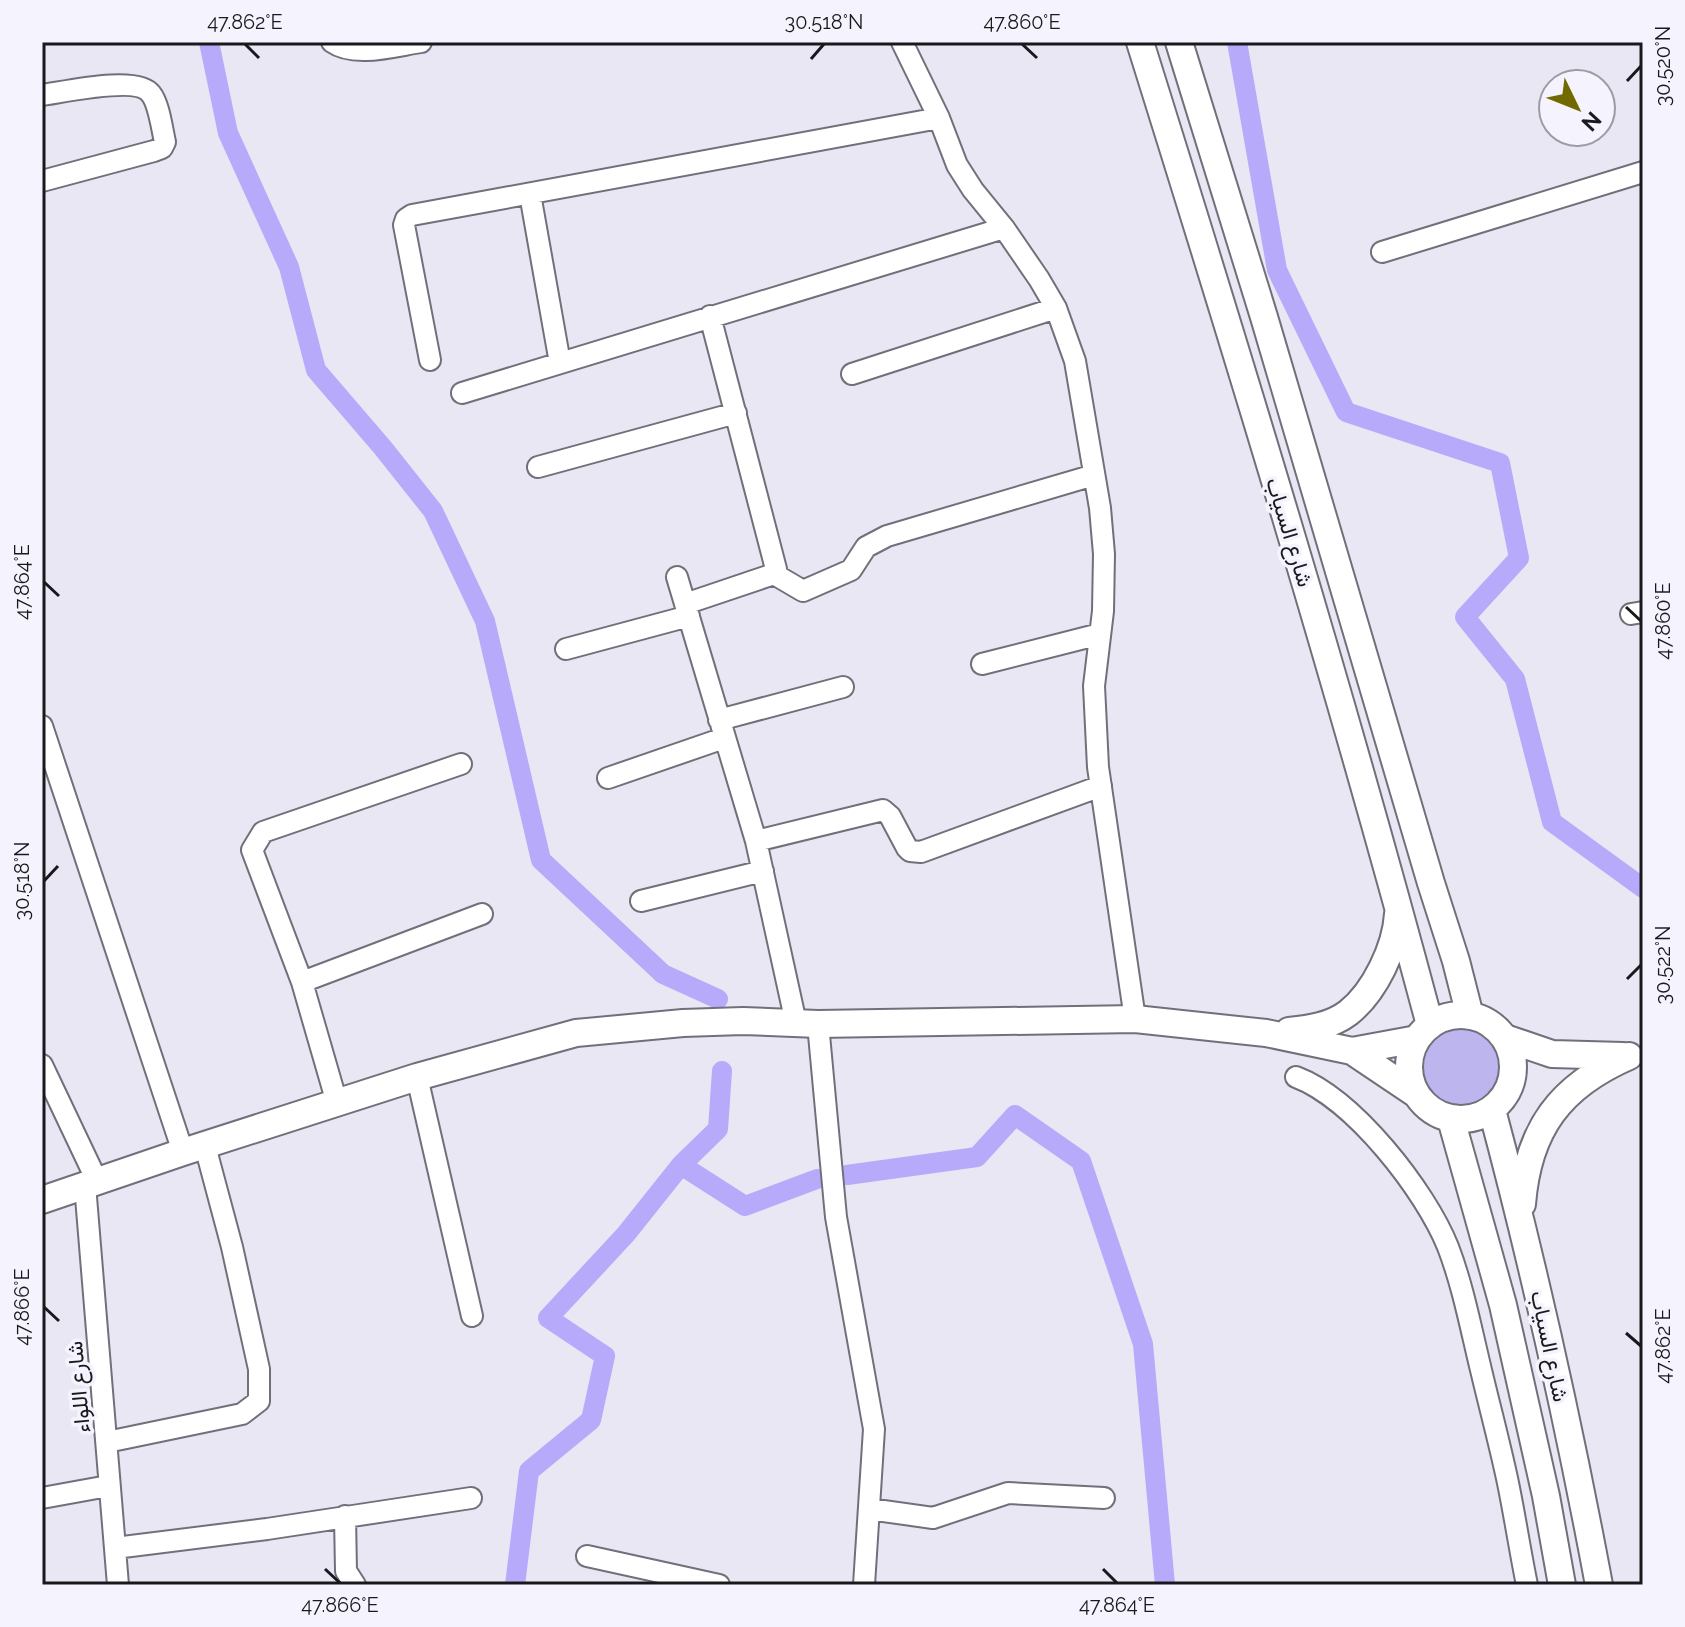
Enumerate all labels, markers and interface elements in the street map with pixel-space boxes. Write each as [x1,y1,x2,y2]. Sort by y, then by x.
text: 47.862°E [207,10,283,34]
text: 30.518°N [785,10,863,34]
text: 47.860°E [983,10,1061,34]
text: 30.520°N [1651,26,1675,106]
north arrow [1537,68,1617,148]
text: N [1576,107,1607,137]
street label: شارع السياب [1259,474,1319,590]
text: 47.864°E [10,544,34,620]
text: 47.860°E [1651,582,1675,660]
text: 30.518°N [10,842,34,920]
text: 30.522°N [1651,926,1675,1004]
text: 47.866°E [10,1268,34,1346]
street label: شارع السياب [1524,1288,1574,1404]
text: 47.862°E [1651,1308,1675,1384]
street label: شارع اللواء [61,1340,97,1434]
text: 47.866°E [301,1593,379,1617]
text: 47.864°E [1079,1593,1155,1617]

